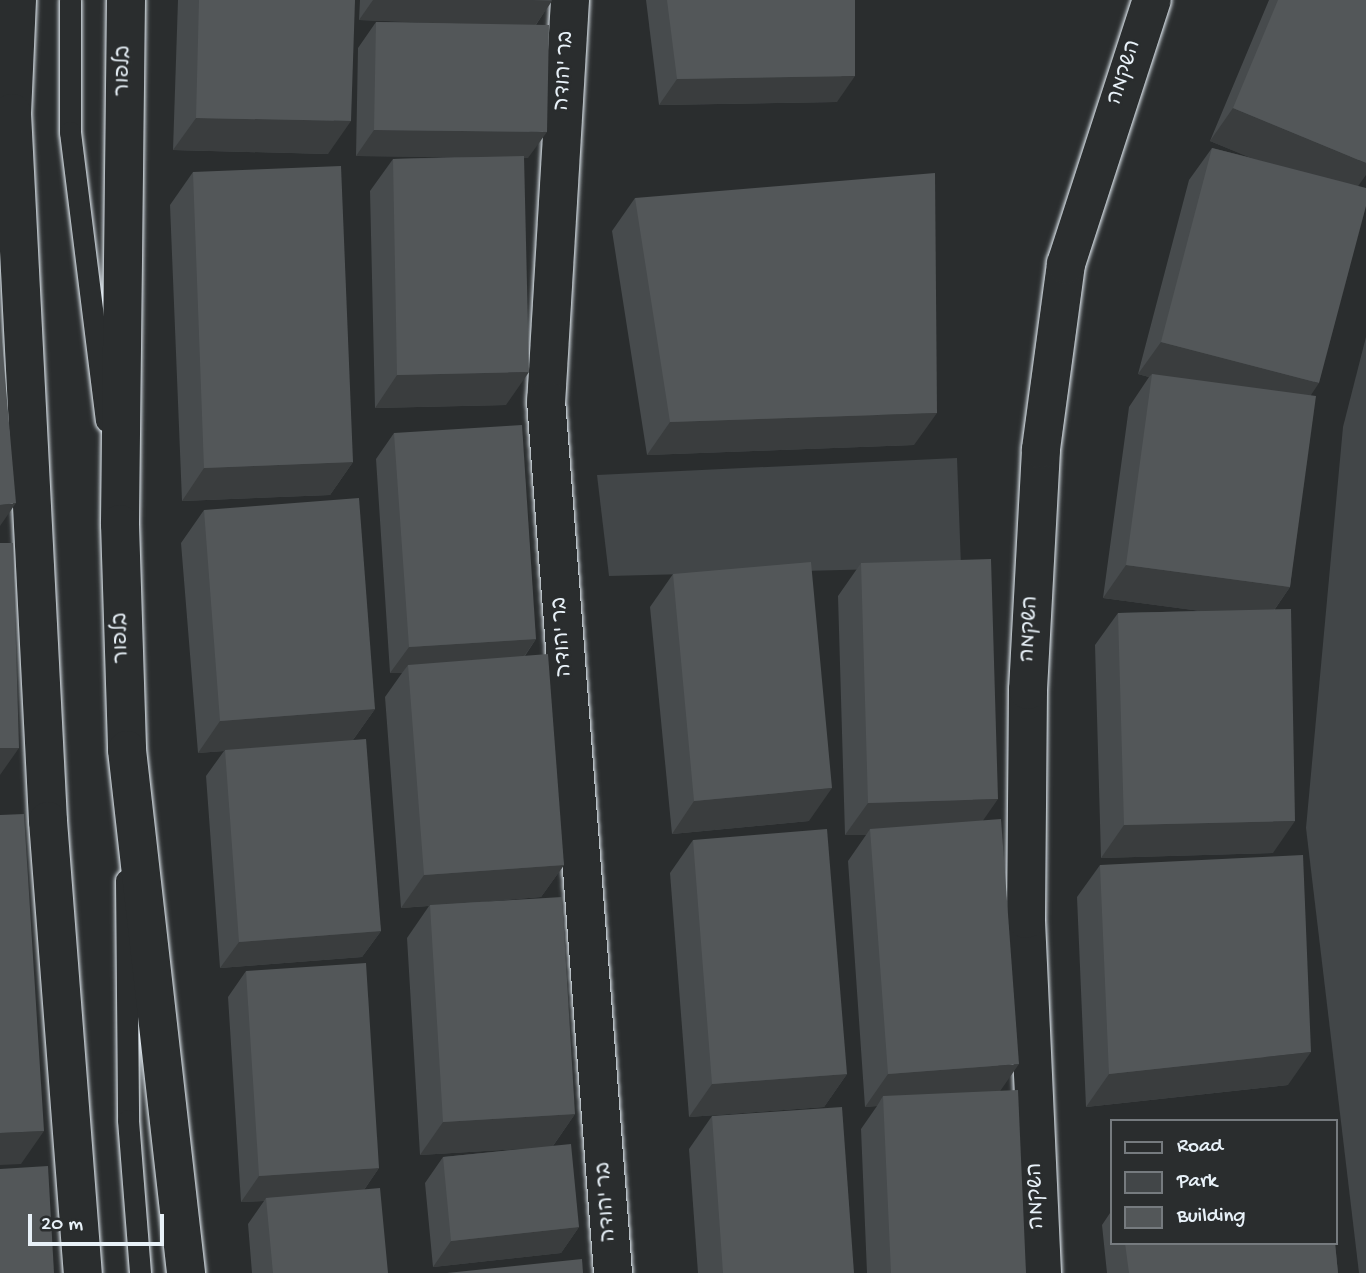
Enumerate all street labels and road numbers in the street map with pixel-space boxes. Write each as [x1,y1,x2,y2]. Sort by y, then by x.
street label: בר יהודה [551,30,581,112]
street label: השקמה [1104,37,1148,109]
street label: בלפור [112,45,138,97]
street label: השקמה [1017,595,1045,663]
street label: בר יהודה [549,596,579,678]
street label: בלפור [110,612,136,664]
street label: בר יהודה [593,1161,623,1243]
street label: השקמה [1024,1162,1052,1230]

